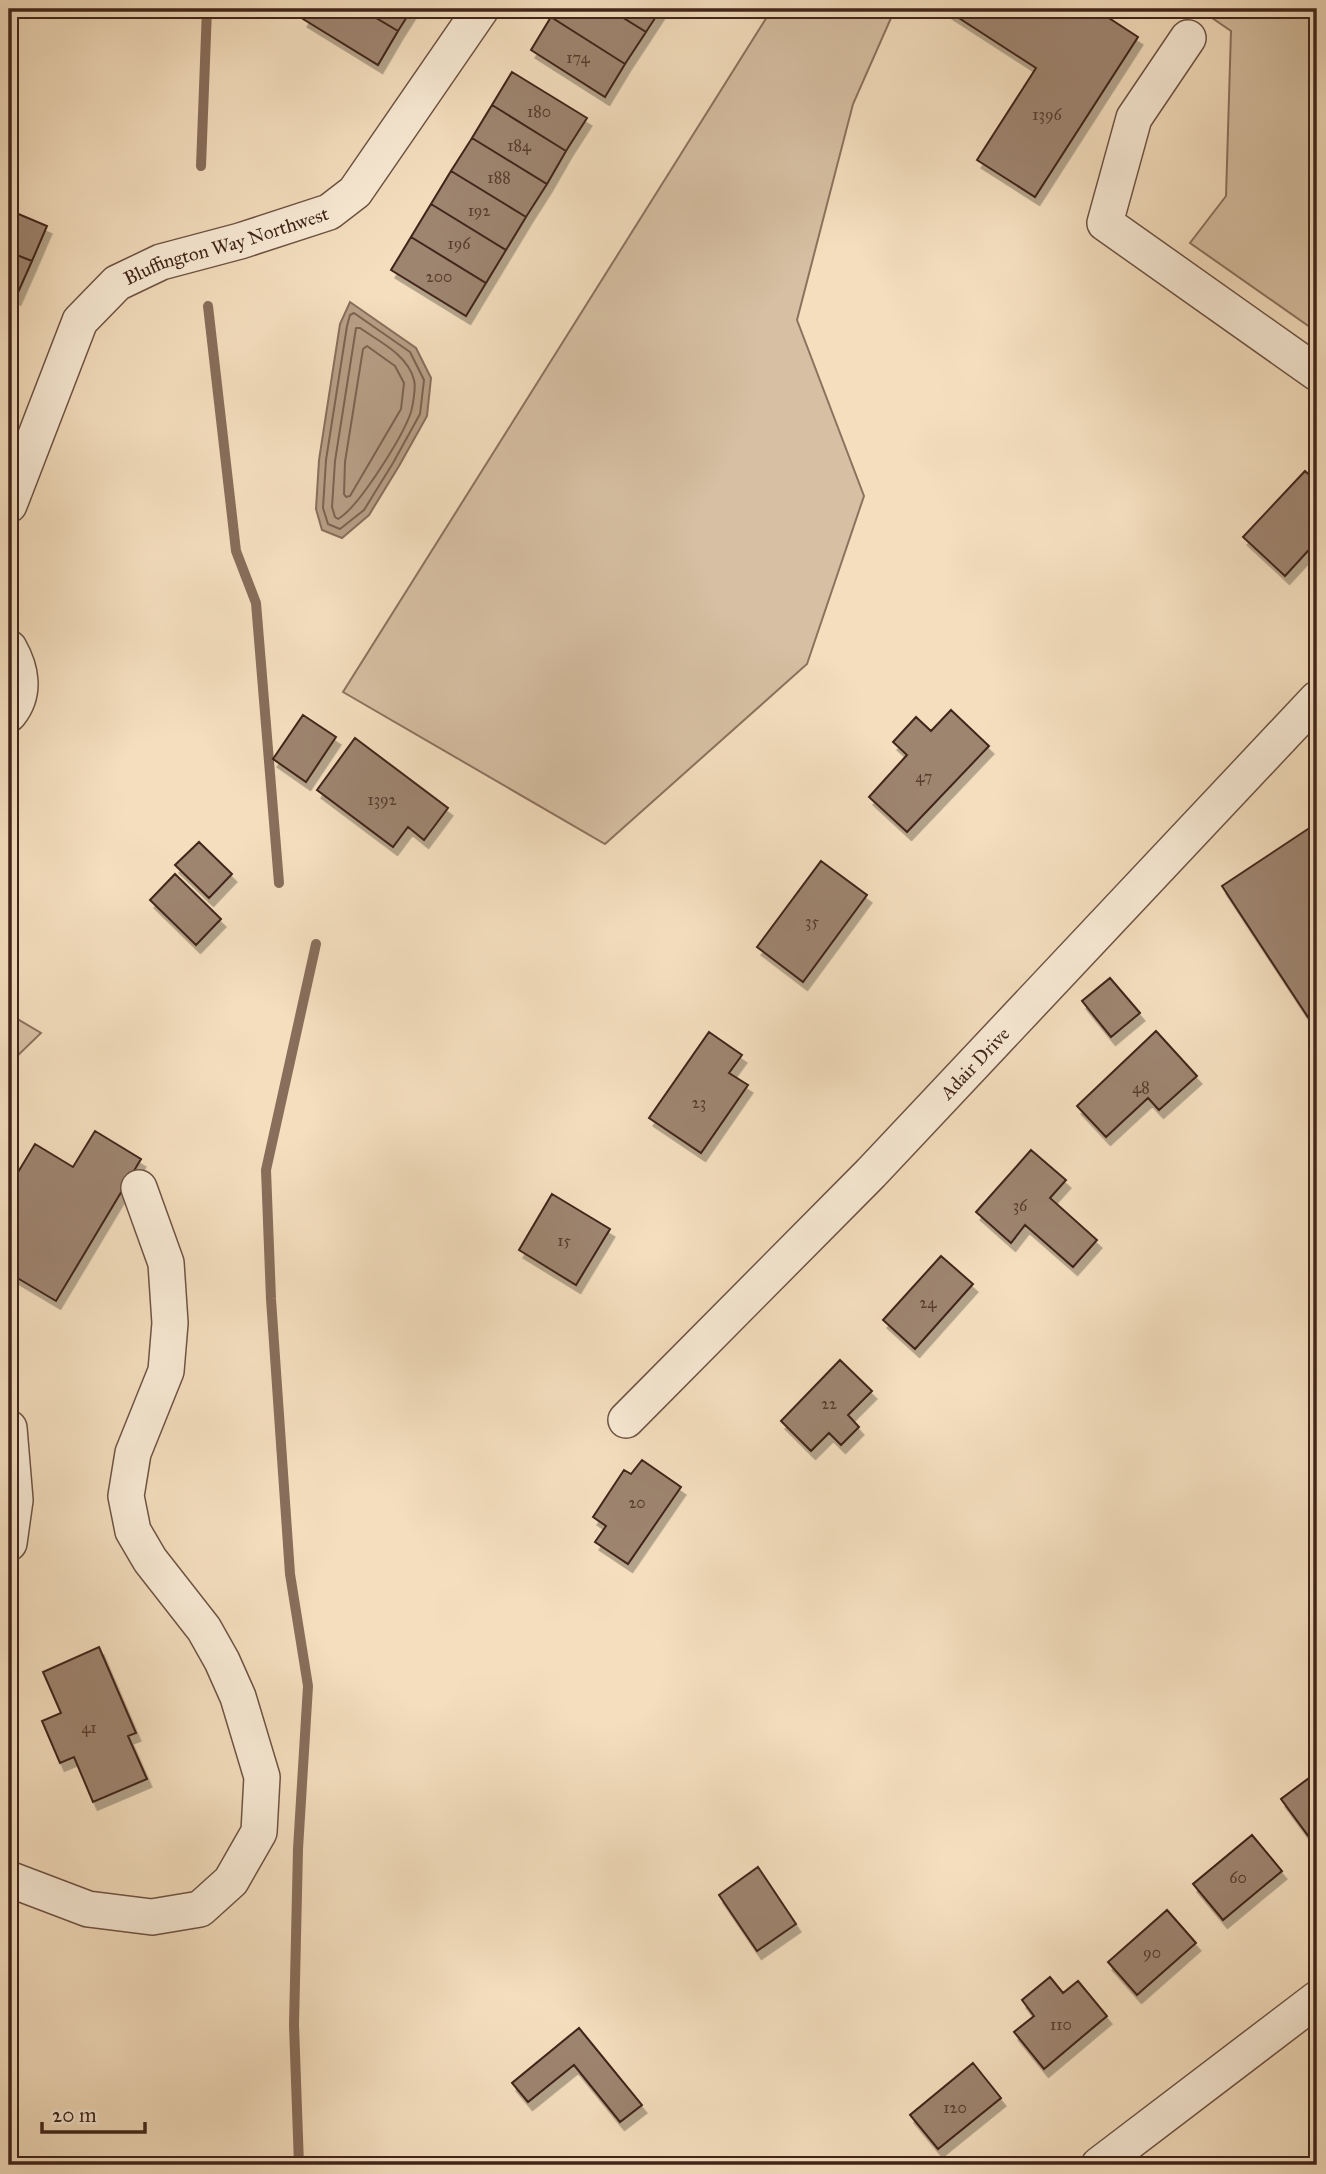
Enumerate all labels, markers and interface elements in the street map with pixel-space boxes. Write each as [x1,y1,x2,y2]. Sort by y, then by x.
house number: 174 [566,48,591,67]
house number: 180 [527,102,551,121]
house number: 1396 [1032,105,1063,124]
house number: 184 [507,136,532,155]
house number: 188 [487,168,511,187]
house number: 192 [468,201,490,220]
street label: Bluffington Way Northwest [120,202,332,290]
house number: 196 [448,234,471,253]
house number: 200 [426,267,452,286]
house number: 47 [916,767,932,786]
house number: 1392 [367,790,397,809]
house number: 35 [805,912,819,931]
street label: Adair Drive [935,1022,1014,1105]
house number: 48 [1132,1078,1150,1097]
house number: 23 [692,1093,706,1112]
house number: 36 [1013,1196,1028,1215]
house number: 15 [557,1231,571,1250]
house number: 24 [920,1293,937,1312]
house number: 22 [821,1394,837,1413]
house number: 20 [628,1493,646,1512]
house number: 41 [81,1718,97,1737]
house number: 60 [1229,1868,1247,1887]
house number: 90 [1143,1943,1161,1962]
house number: 110 [1050,2015,1072,2034]
scale bar [42,2090,145,2134]
house number: 120 [943,2098,967,2117]
text: 20 m [52,2102,97,2128]

